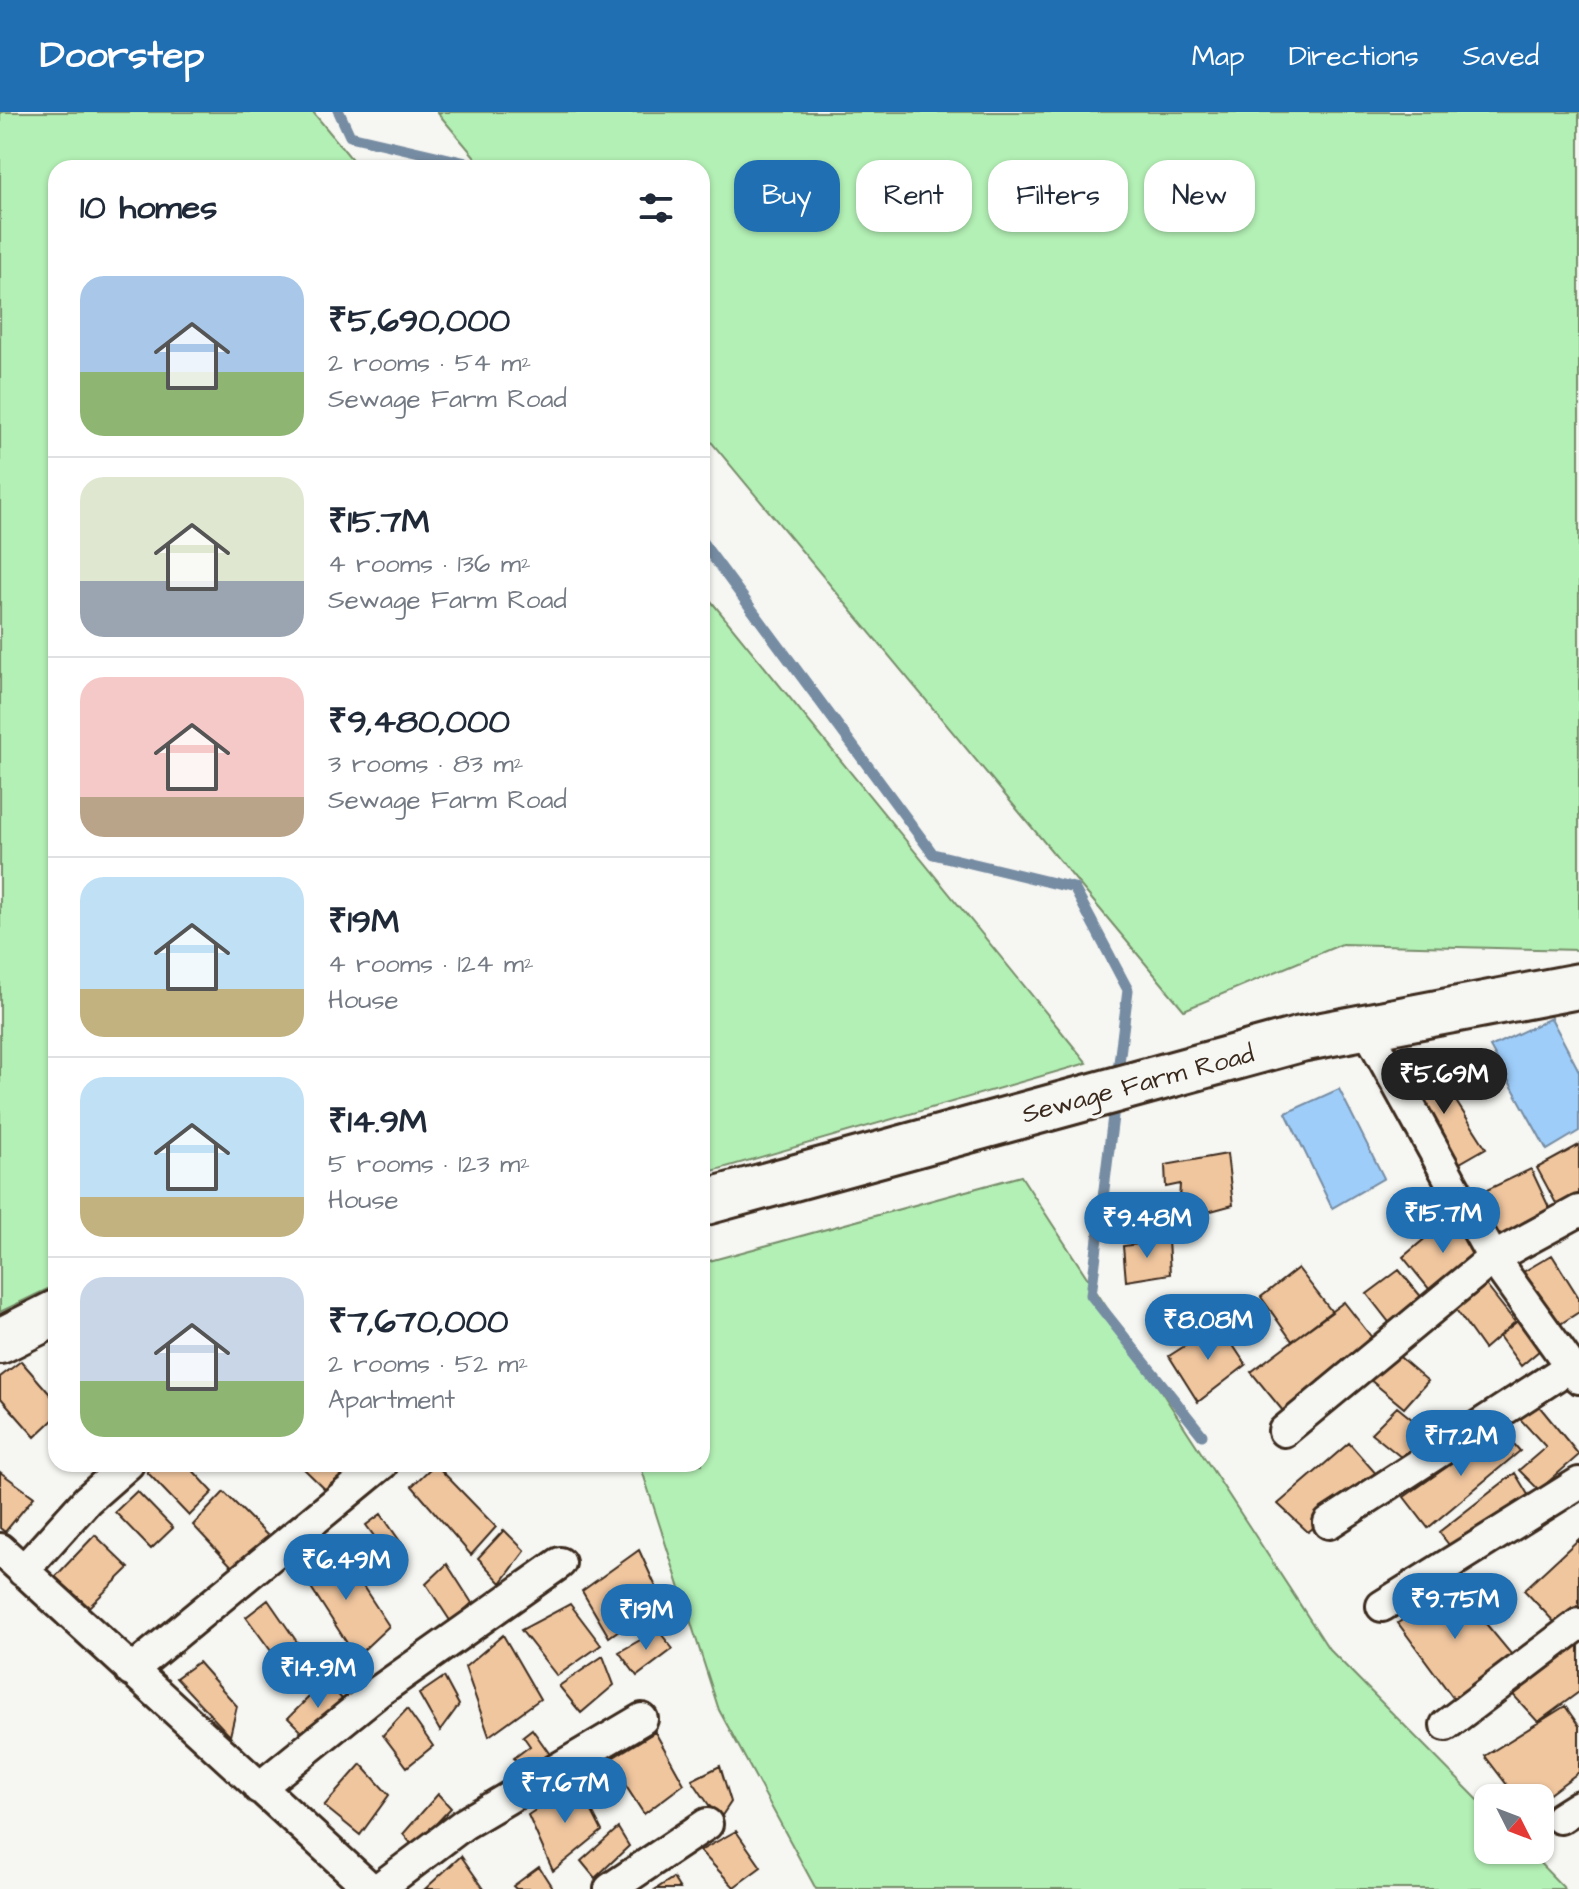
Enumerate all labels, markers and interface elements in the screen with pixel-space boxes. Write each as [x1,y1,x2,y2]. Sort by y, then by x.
text: Doorstep [40,30,205,82]
text: Map [1192,37,1245,76]
text: Directions [1289,37,1419,76]
text: Saved [1463,37,1539,76]
chip: Buy [734,160,840,232]
chip: Rent [856,160,972,232]
chip: Filters [988,160,1128,232]
chip: New [1144,160,1255,232]
text: 10 homes [80,184,217,232]
icon: filters [634,186,678,230]
text: ₹5,690,000 [328,297,510,345]
icon: home [144,308,240,404]
text: 2 rooms · 54 m² [328,345,531,381]
text: Sewage Farm Road [328,381,567,417]
text: ₹15.7M [328,498,430,546]
icon: home [144,509,240,605]
text: 4 rooms · 136 m² [328,546,531,582]
text: Sewage Farm Road [328,582,567,618]
text: ₹9,480,000 [328,698,510,746]
icon: home [144,709,240,805]
text: 3 rooms · 83 m² [328,746,523,782]
text: Sewage Farm Road [328,782,567,818]
text: ₹19M [328,898,399,946]
icon: home [144,909,240,1005]
text: 4 rooms · 124 m² [328,946,534,982]
text: House [328,982,399,1018]
street label: Sewage Farm Road [1018,1036,1259,1134]
pin: ₹5.69M [1379,1048,1509,1116]
text: ₹5.69M [1399,1056,1489,1092]
text: ₹14.9M [328,1098,427,1146]
icon: home [144,1109,240,1205]
text: 5 rooms · 123 m² [328,1146,530,1182]
text: House [328,1182,399,1218]
pin: ₹15.7M [1378,1187,1508,1255]
pin: ₹9.48M [1082,1192,1212,1260]
text: ₹15.7M [1404,1195,1482,1231]
text: ₹9.48M [1102,1200,1192,1236]
pin: ₹8.08M [1143,1294,1273,1362]
text: ₹7,670,000 [328,1298,508,1346]
text: ₹8.08M [1163,1302,1253,1338]
icon: home [144,1309,240,1405]
text: 2 rooms · 52 m² [328,1346,528,1382]
text: Apartment [328,1382,455,1418]
pin: ₹17.2M [1396,1410,1526,1478]
text: ₹17.2M [1424,1418,1498,1454]
pin: ₹6.49M [281,1534,411,1602]
text: ₹6.49M [302,1542,390,1578]
pin: ₹9.75M [1390,1573,1520,1641]
text: ₹9.75M [1410,1581,1500,1617]
pin: ₹19M [599,1584,693,1652]
text: ₹19M [619,1592,673,1628]
pin: ₹14.9M [253,1642,383,1710]
text: ₹14.9M [280,1650,356,1686]
pin: ₹7.67M [500,1757,630,1825]
text: ₹7.67M [521,1765,609,1801]
north arrow [1474,1784,1554,1864]
map controls [1474,1784,1554,1864]

